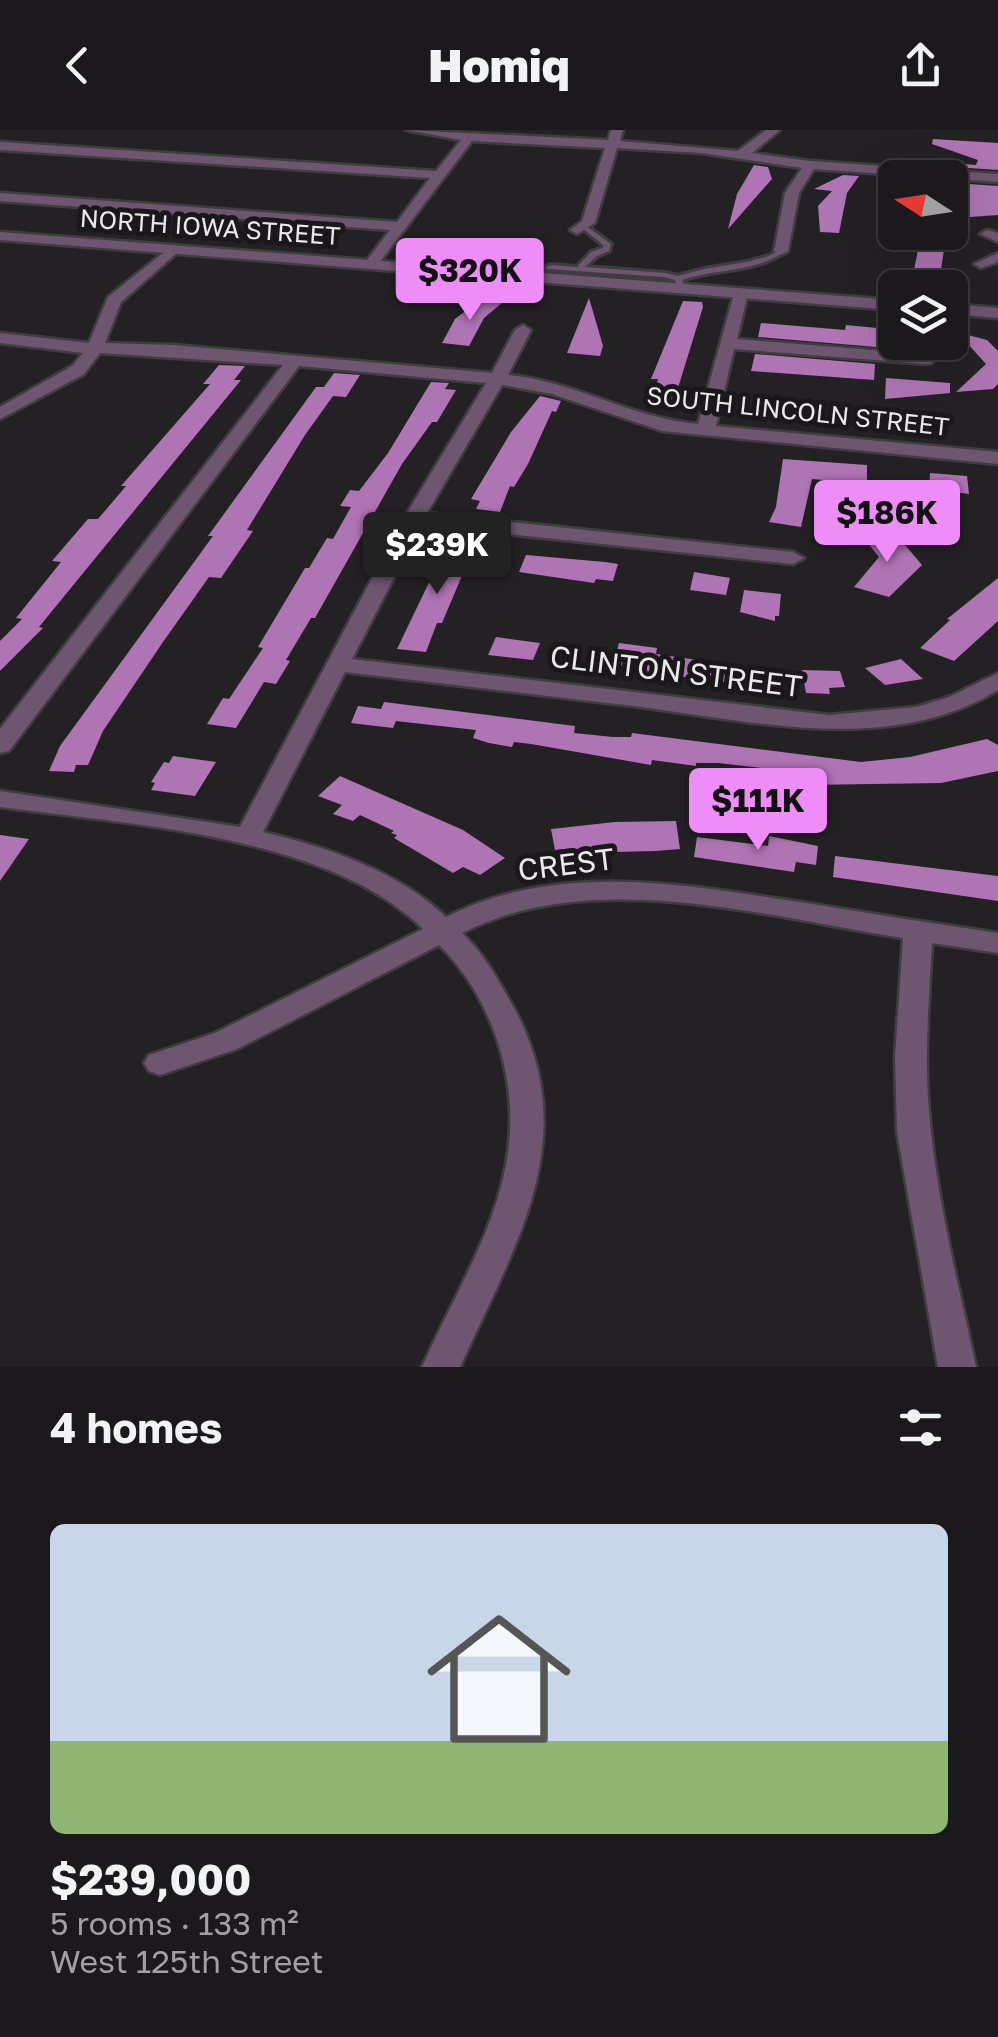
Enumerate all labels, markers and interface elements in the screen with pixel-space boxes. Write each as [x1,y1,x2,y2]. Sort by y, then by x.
icon: back [50,38,105,93]
text: Homiq [428,38,570,92]
icon: share [893,38,948,93]
north arrow [878,160,968,250]
map controls [878,160,968,360]
street label: NORTH IOWA STREET [79,202,341,251]
pin: $320K [400,238,540,323]
text: $320K [418,251,522,289]
button: layers [878,270,968,360]
street label: SOUTH LINCOLN STREET [645,379,951,442]
pin: $186K [817,480,957,565]
text: $186K [836,493,938,531]
pin: $239K [367,512,507,597]
text: $239K [385,525,489,563]
street label: CLINTON STREET [548,638,804,704]
pin: $111K [688,768,828,853]
text: $111K [711,781,805,819]
street label: CREST [516,840,616,888]
icon: filters [893,1400,948,1455]
text: 4 homes [50,1402,222,1452]
icon: home [409,1589,589,1769]
text: $239,000 [50,1854,251,1904]
text: 5 rooms · 133 m² [50,1904,299,1942]
text: West 125th Street [50,1942,324,1980]

